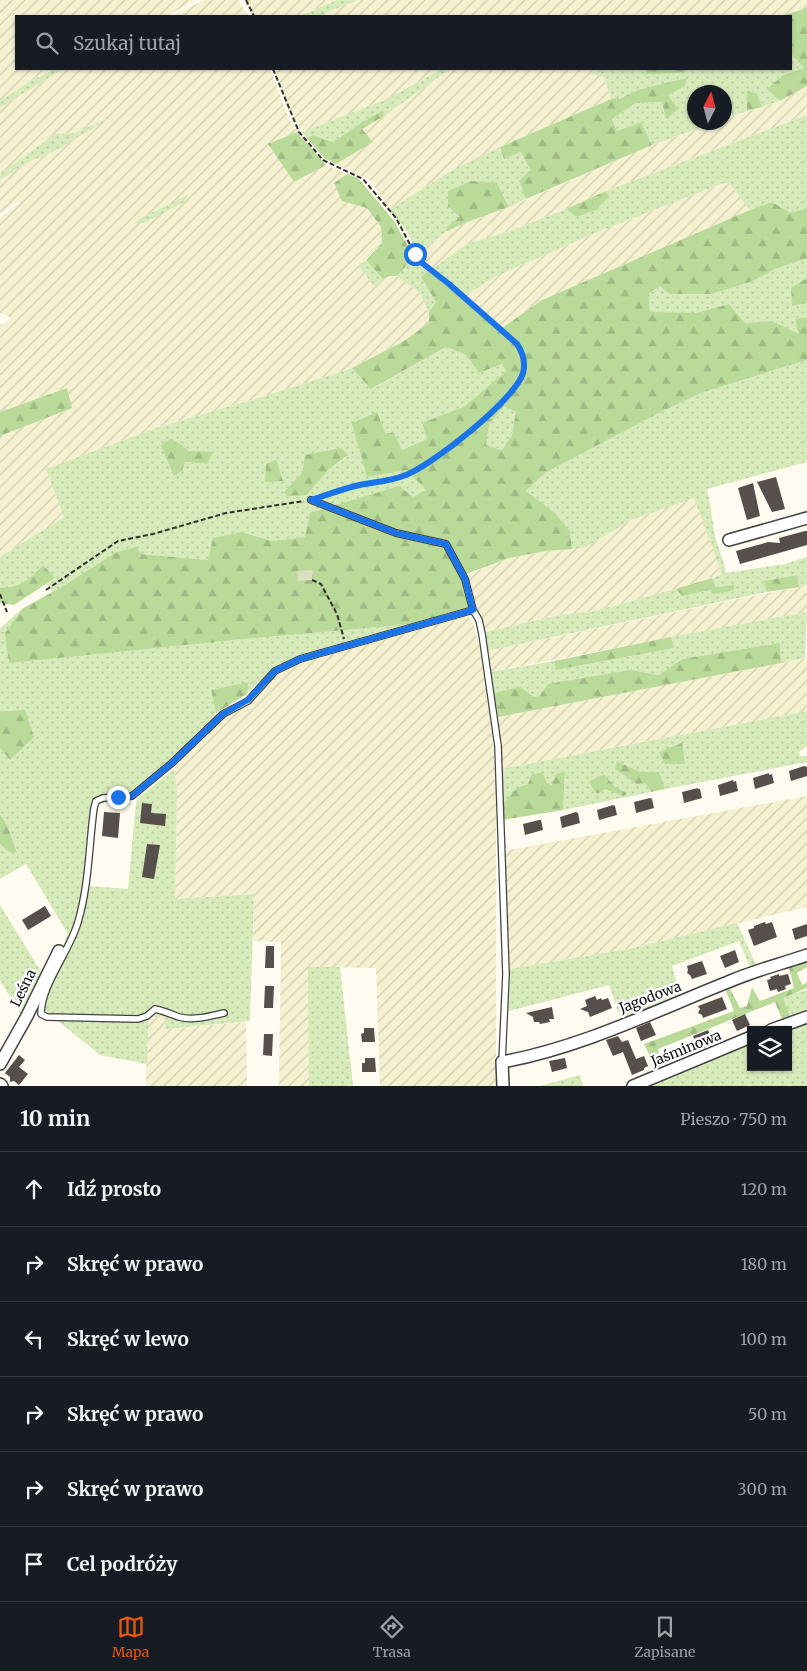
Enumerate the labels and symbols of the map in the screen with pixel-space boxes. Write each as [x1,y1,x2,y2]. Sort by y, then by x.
north arrow [687,85,732,130]
route start [404,243,427,266]
route end [107,786,130,809]
street label: Leśna [6,966,40,1010]
street label: Jagodowa [615,977,684,1017]
street label: Jaśminowa [647,1026,724,1071]

